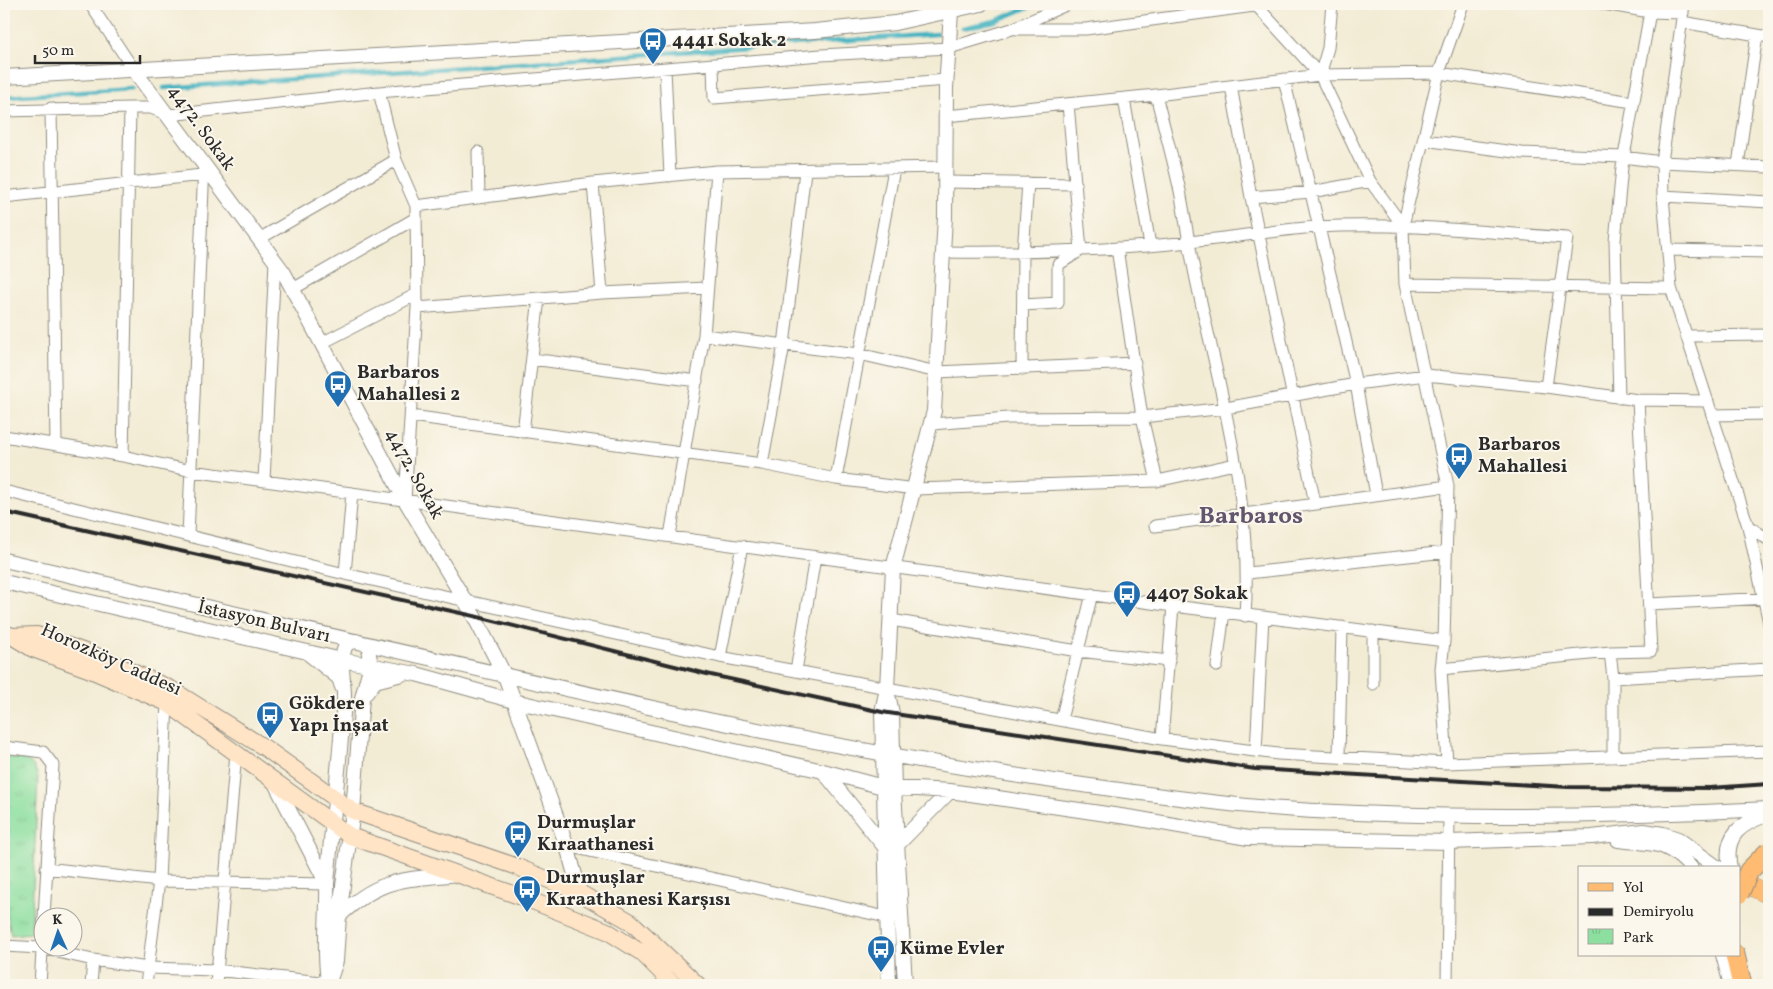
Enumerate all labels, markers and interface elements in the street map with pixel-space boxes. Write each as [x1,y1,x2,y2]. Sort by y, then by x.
bus stop icon: 4441 Sokak 2 [638,26,668,65]
place label: 4441 Sokak 2 [672,28,787,54]
scale bar [35,32,140,64]
text: 50 m [42,41,74,62]
street label: 4472. Sokak [161,80,241,176]
place label: Barbaros Mahallesi 2 [357,360,460,408]
bus stop icon: Barbaros Mahallesi 2 [323,369,353,408]
street label: 4472. Sokak [378,424,450,524]
place label: Barbaros Mahallesi [1478,432,1568,480]
bus stop icon: Barbaros Mahallesi [1444,441,1474,480]
district label: Barbaros [1199,500,1303,534]
bus stop icon: 4407 Sokak [1112,579,1142,618]
place label: 4407 Sokak [1146,581,1249,607]
street label: İstasyon Bulvarı [195,594,333,650]
street label: Horozköy Caddesi [36,617,186,703]
place label: Gökdere Yapı İnşaat [289,691,389,739]
bus stop icon: Gökdere Yapı İnşaat [255,700,285,739]
place label: Durmuşlar Kıraathanesi [537,810,654,858]
bus stop icon: Durmuşlar Kıraathanesi [503,819,533,858]
place label: Durmuşlar Kıraathanesi Karşısı [546,865,731,913]
legend [1578,866,1740,956]
bus stop icon: Durmuşlar Kıraathanesi Karşısı [512,874,542,913]
text: Yol [1623,878,1643,899]
text: Demiryolu [1623,902,1694,923]
north arrow [32,906,82,956]
text: K [52,911,63,930]
text: Park [1623,928,1654,949]
bus stop icon: Küme Evler [866,934,896,973]
place label: Küme Evler [900,936,1005,962]

